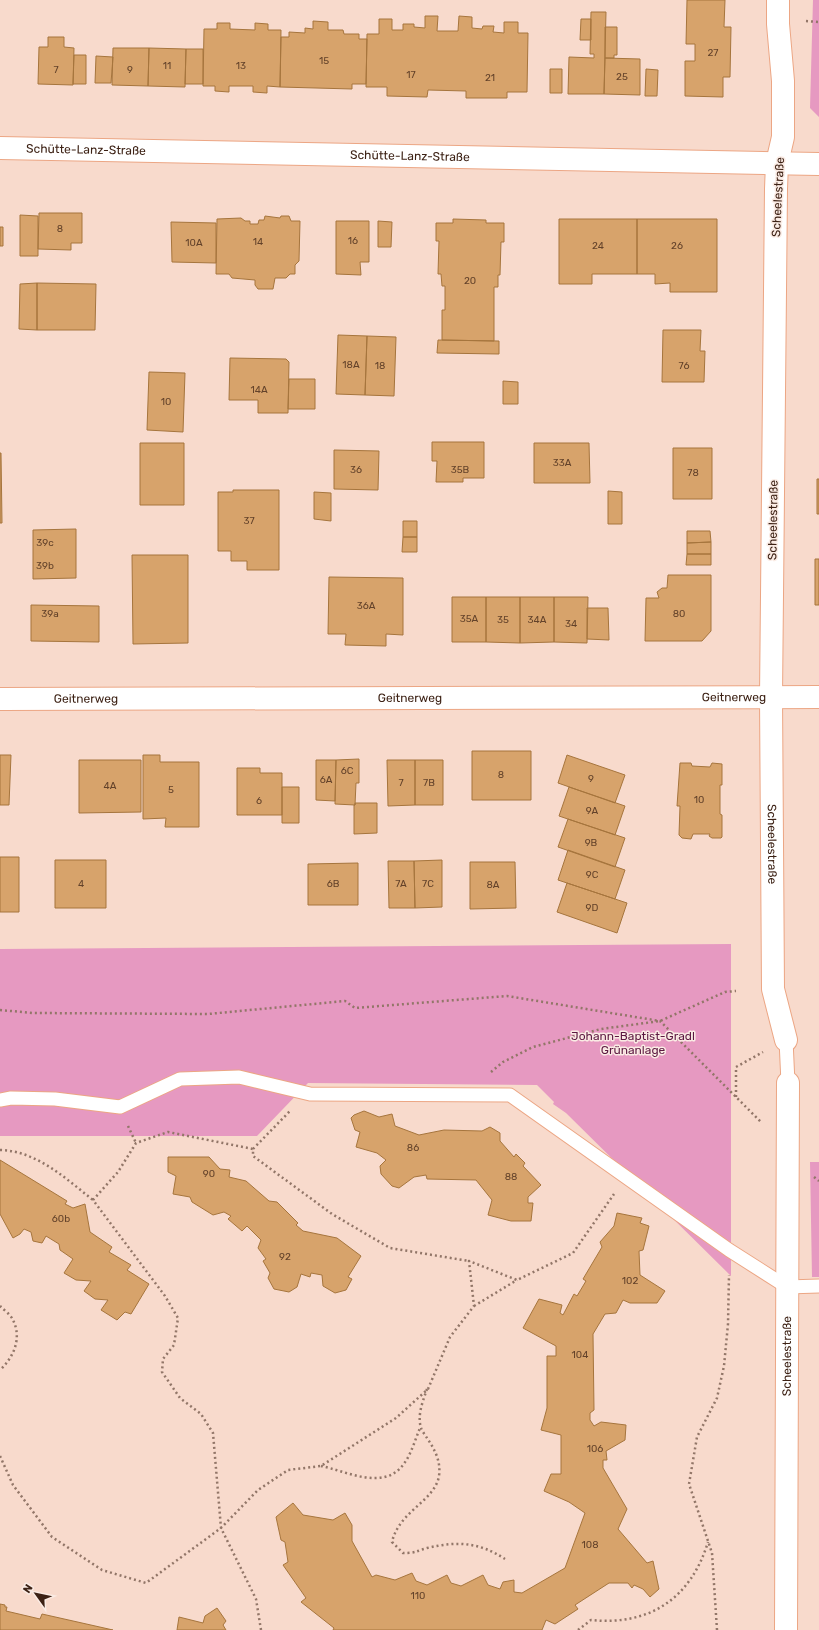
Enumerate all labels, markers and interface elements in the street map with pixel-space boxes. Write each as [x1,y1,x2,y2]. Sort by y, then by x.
house number: 27 [708,47,719,59]
house number: 15 [319,55,329,67]
house number: 11 [163,60,171,72]
house number: 13 [236,60,246,72]
house number: 7 [53,64,59,76]
house number: 9 [127,64,133,76]
house number: 17 [406,69,416,81]
house number: 25 [616,71,628,83]
house number: 21 [485,72,495,84]
street label: Schütte-Lanz-Straße [26,142,146,158]
street label: Schütte-Lanz-Straße [350,148,470,164]
street label: Scheelestraße [769,156,787,237]
house number: 8 [57,223,63,235]
house number: 16 [348,235,358,247]
house number: 14 [253,236,263,248]
house number: 10A [185,237,203,249]
house number: 24 [592,240,604,252]
house number: 26 [671,240,683,252]
house number: 20 [464,275,476,287]
house number: 18A [342,359,360,371]
house number: 18 [375,360,385,372]
house number: 76 [679,360,689,372]
house number: 14A [250,384,268,396]
house number: 10 [161,396,171,408]
house number: 33A [553,457,572,469]
house number: 36 [350,464,362,476]
house number: 35B [451,464,470,476]
house number: 78 [687,467,699,479]
street label: Scheelestraße [765,480,781,560]
house number: 37 [243,515,255,527]
house number: 39c [36,537,54,549]
house number: 39b [36,560,54,572]
house number: 36A [357,600,376,612]
house number: 39a [41,608,59,620]
house number: 80 [673,608,685,620]
house number: 35A [460,613,479,625]
house number: 35 [497,614,509,626]
house number: 34A [528,614,547,626]
house number: 34 [565,618,577,630]
street label: Geitnerweg [702,690,766,704]
street label: Geitnerweg [378,691,442,705]
street label: Geitnerweg [54,692,118,706]
house number: 6C [341,765,354,777]
house number: 8 [498,769,504,781]
house number: 9 [588,773,594,785]
house number: 6A [320,774,333,786]
house number: 7 [398,777,404,789]
house number: 7B [423,777,435,789]
house number: 4A [104,780,117,792]
house number: 5 [168,784,174,796]
house number: 10 [694,794,704,806]
house number: 6 [256,795,262,807]
street label: Scheelestraße [765,804,779,884]
house number: 9A [586,805,598,817]
house number: 9B [585,837,598,849]
house number: 9C [586,869,599,881]
house number: 4 [78,878,84,890]
house number: 6B [327,878,340,890]
house number: 7A [395,878,407,890]
house number: 7C [422,878,434,890]
house number: 8A [486,879,500,891]
house number: 9D [586,902,599,914]
park label: Johann-Baptist-Gradl Grünanlage [571,1029,695,1057]
house number: 86 [407,1142,419,1154]
house number: 90 [203,1168,215,1180]
house number: 88 [505,1171,517,1183]
house number: 60b [52,1213,70,1225]
house number: 92 [279,1251,291,1263]
house number: 102 [622,1275,638,1287]
street label: Scheelestraße [780,1316,794,1396]
house number: 104 [572,1349,588,1361]
house number: 106 [587,1443,603,1455]
house number: 108 [582,1539,599,1551]
north arrow [16,1574,56,1614]
text: N [20,1582,36,1596]
house number: 110 [411,1590,425,1602]

